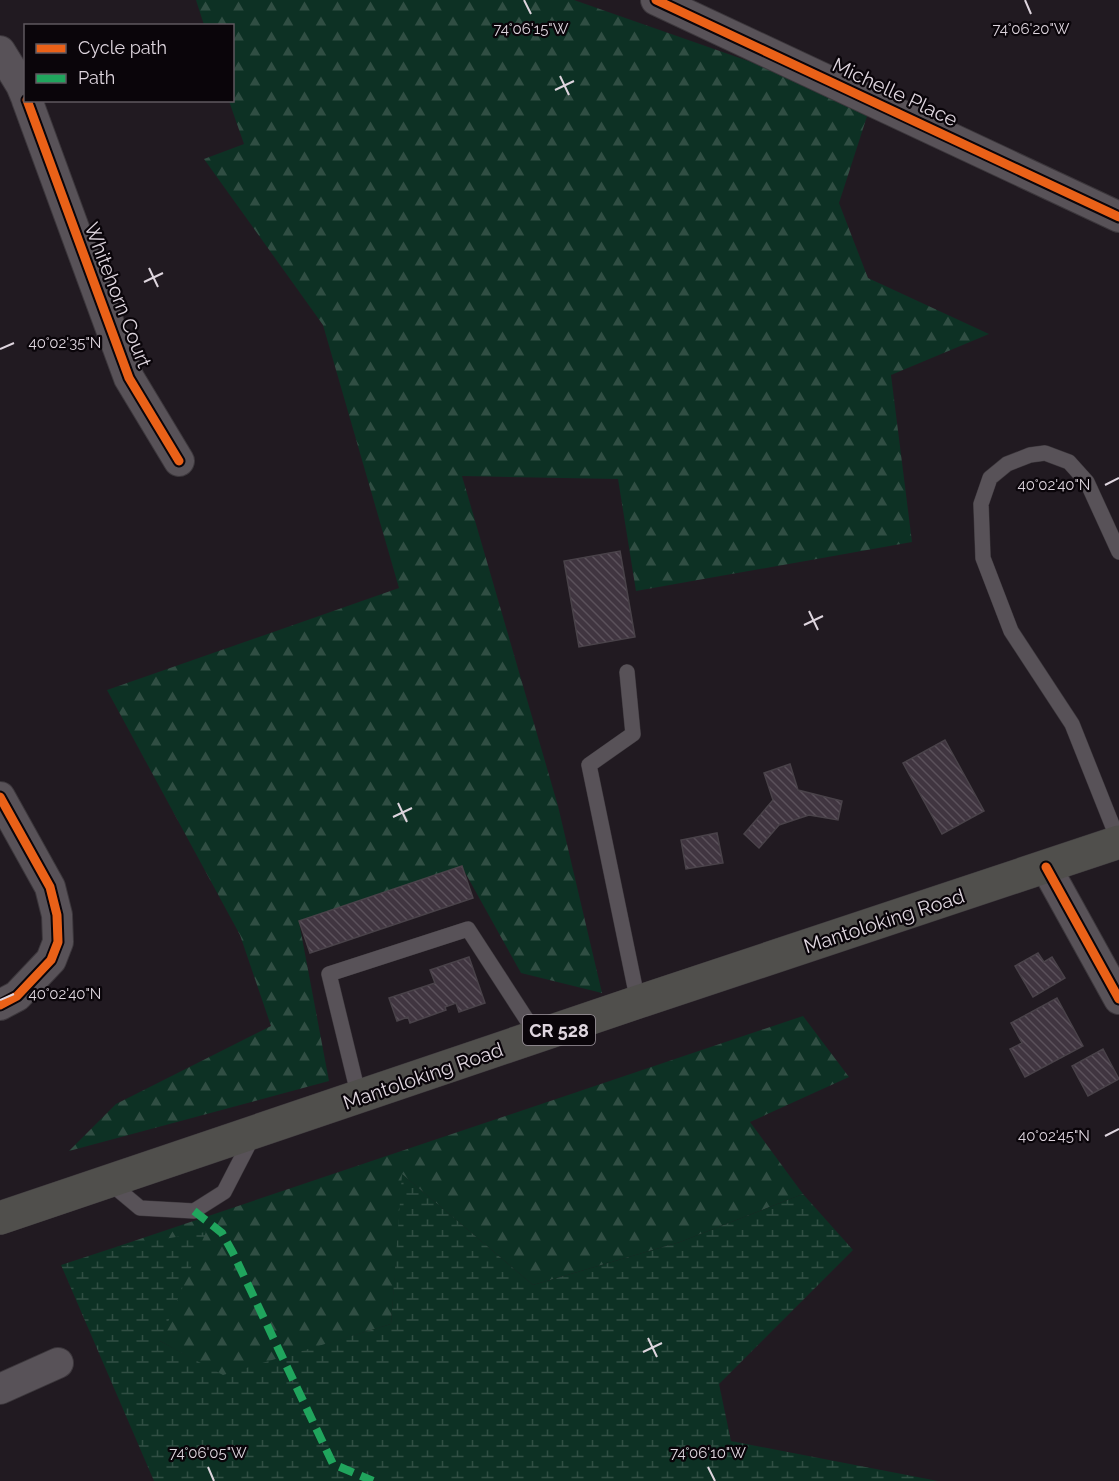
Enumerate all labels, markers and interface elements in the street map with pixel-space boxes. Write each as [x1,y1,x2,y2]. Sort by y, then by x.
text: 74°06'15"W [494,20,569,38]
text: 74°06'20"W [992,20,1070,38]
legend [24,24,234,102]
text: Cycle path [78,37,167,58]
street label: Michelle Place [829,53,962,132]
text: Path [78,67,115,88]
street label: Whitehorn Court [79,219,157,371]
text: 40°02'35"N [29,334,101,352]
text: 40°02'40"N [1018,476,1090,494]
street label: Mantoloking Road [801,884,967,958]
text: 40°02'40"N [29,985,101,1003]
road number: CR 528 [523,1015,595,1045]
street label: Mantoloking Road [340,1037,506,1115]
text: 40°02'45"N [1018,1127,1090,1145]
text: 74°06'05"W [169,1444,247,1462]
text: 74°06'10"W [670,1444,746,1462]

